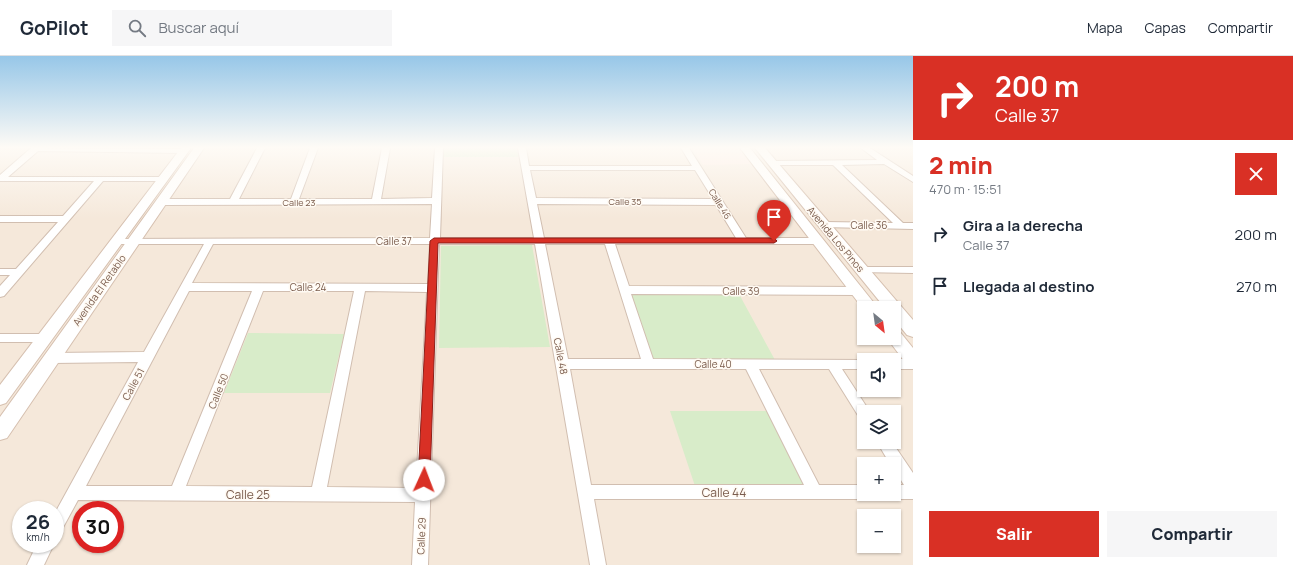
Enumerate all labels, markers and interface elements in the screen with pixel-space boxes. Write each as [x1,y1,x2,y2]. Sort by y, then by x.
search box [112,10,392,46]
text: GoPilot [20,15,88,41]
icon: search [126,17,148,39]
text: Buscar aquí [158,17,239,38]
text: Mapa [1087,18,1123,37]
text: Capas [1145,18,1186,37]
text: Compartir [1208,18,1273,37]
text: 200 m [995,67,1079,105]
icon: right [929,72,981,124]
text: Calle 37 [995,103,1059,127]
text: 2 min [929,148,993,181]
button: close [1235,153,1277,195]
text: 470 m · 15:51 [929,180,1002,198]
street label: Calle 46 [706,186,735,222]
street label: Calle 35 [609,195,641,208]
street label: Calle 23 [283,196,315,209]
pin [757,200,791,241]
street label: Avenida Los Pinos [804,203,868,275]
icon: arrive [763,206,785,228]
text: Gira a la derecha [963,215,1083,236]
street label: Calle 36 [851,218,887,232]
icon: right [929,223,951,245]
text: 200 m [1234,224,1277,245]
street label: Calle 37 [376,234,412,248]
text: Calle 37 [963,236,1010,254]
street label: Avenida El Retablo [69,251,129,328]
icon: arrive [929,275,951,297]
text: Llegada al destino [963,276,1095,297]
text: 270 m [1236,276,1277,297]
street label: Calle 24 [290,280,326,294]
street label: Calle 39 [723,284,759,298]
north arrow [857,301,901,345]
map controls [857,301,901,553]
street label: Calle 48 [551,337,571,376]
button: sound [857,353,901,397]
street label: Calle 40 [694,357,732,371]
street label: Calle 51 [119,365,147,403]
street label: Calle 50 [205,371,231,411]
button: layers [857,405,901,449]
button: + [857,457,901,501]
position arrow [403,459,445,501]
street label: Calle 44 [702,484,746,501]
street label: Calle 25 [226,486,270,503]
speed limit sign: 30 [72,501,124,553]
text: 26 [26,508,50,535]
button: − [857,509,901,553]
button: Salir [929,511,1099,557]
button: Compartir [1107,511,1277,557]
street label: Calle 29 [413,517,429,555]
text: km/h [26,530,50,544]

